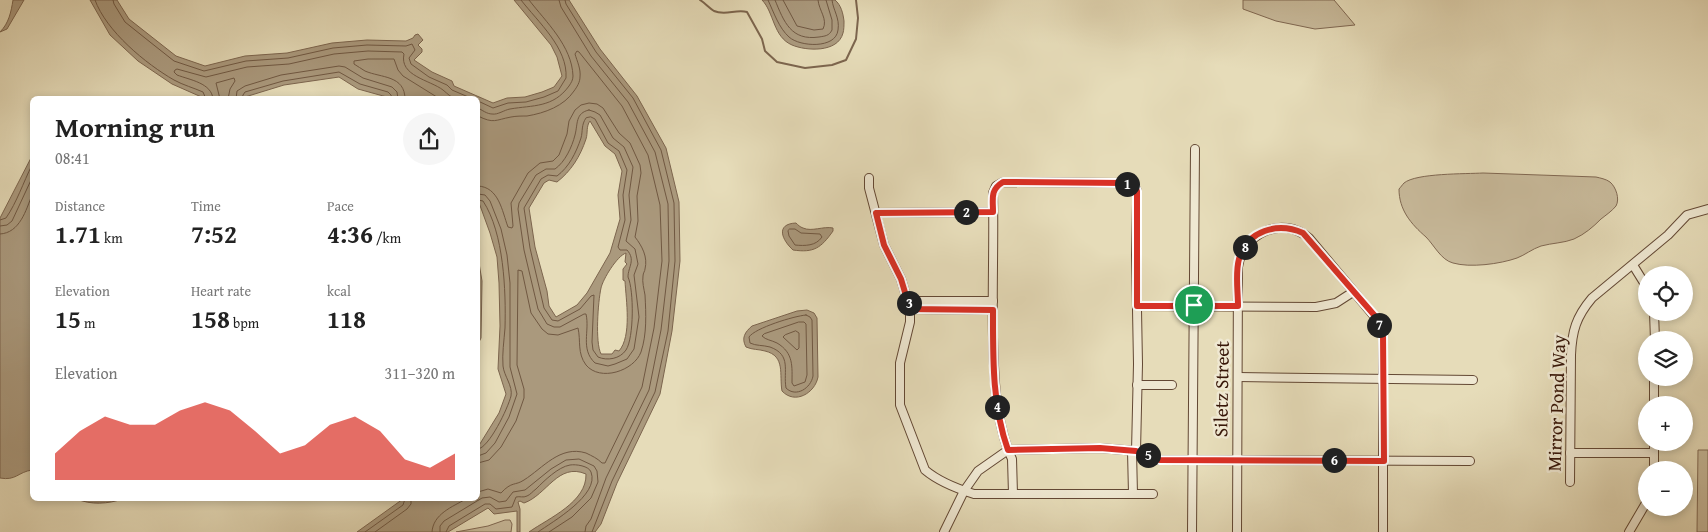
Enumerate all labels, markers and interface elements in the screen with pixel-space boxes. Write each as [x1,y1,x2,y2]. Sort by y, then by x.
text: Morning run [55,106,215,147]
button: share [403,113,455,165]
text: 08:41 [55,146,90,170]
pin: 1 [1114,172,1140,196]
text: 1 [1124,174,1131,194]
text: Distance [55,196,105,216]
text: Time [191,196,221,216]
text: Pace [327,196,354,216]
pin: 2 [954,200,978,224]
text: 2 [963,202,970,222]
text: 1.71 [55,216,101,252]
text: 7:52 [191,216,237,252]
text: 4:36 [327,216,373,252]
text: km [101,228,123,248]
text: /km [373,228,401,248]
pin: 8 [1232,234,1258,260]
text: 8 [1242,237,1249,257]
map controls [1638,266,1693,516]
button: locate [1638,266,1693,321]
text: Elevation [55,281,110,301]
text: Heart rate [191,281,251,301]
text: kcal [327,281,351,301]
pin [1173,284,1215,326]
pin: 3 [896,290,922,316]
icon: arrive [1180,291,1208,319]
text: 3 [906,293,913,313]
text: 15 [55,301,81,337]
text: 158 [191,301,230,337]
text: 118 [327,301,366,337]
pin: 7 [1366,312,1392,338]
text: m [81,313,95,333]
text: bpm [230,313,259,333]
text: 7 [1376,315,1383,335]
button: layers [1638,331,1693,386]
street label: Mirror Pond Way [1540,334,1572,472]
street label: Siletz Street [1206,340,1236,437]
text: Elevation [55,361,118,385]
text: 311–320 m [385,361,455,385]
pin: 4 [984,394,1010,420]
button: + [1638,396,1693,451]
text: 4 [994,397,1001,417]
pin: 5 [1136,442,1160,468]
text: 5 [1145,445,1152,465]
pin: 6 [1322,448,1346,472]
text: 6 [1331,450,1338,470]
button: − [1638,461,1693,516]

